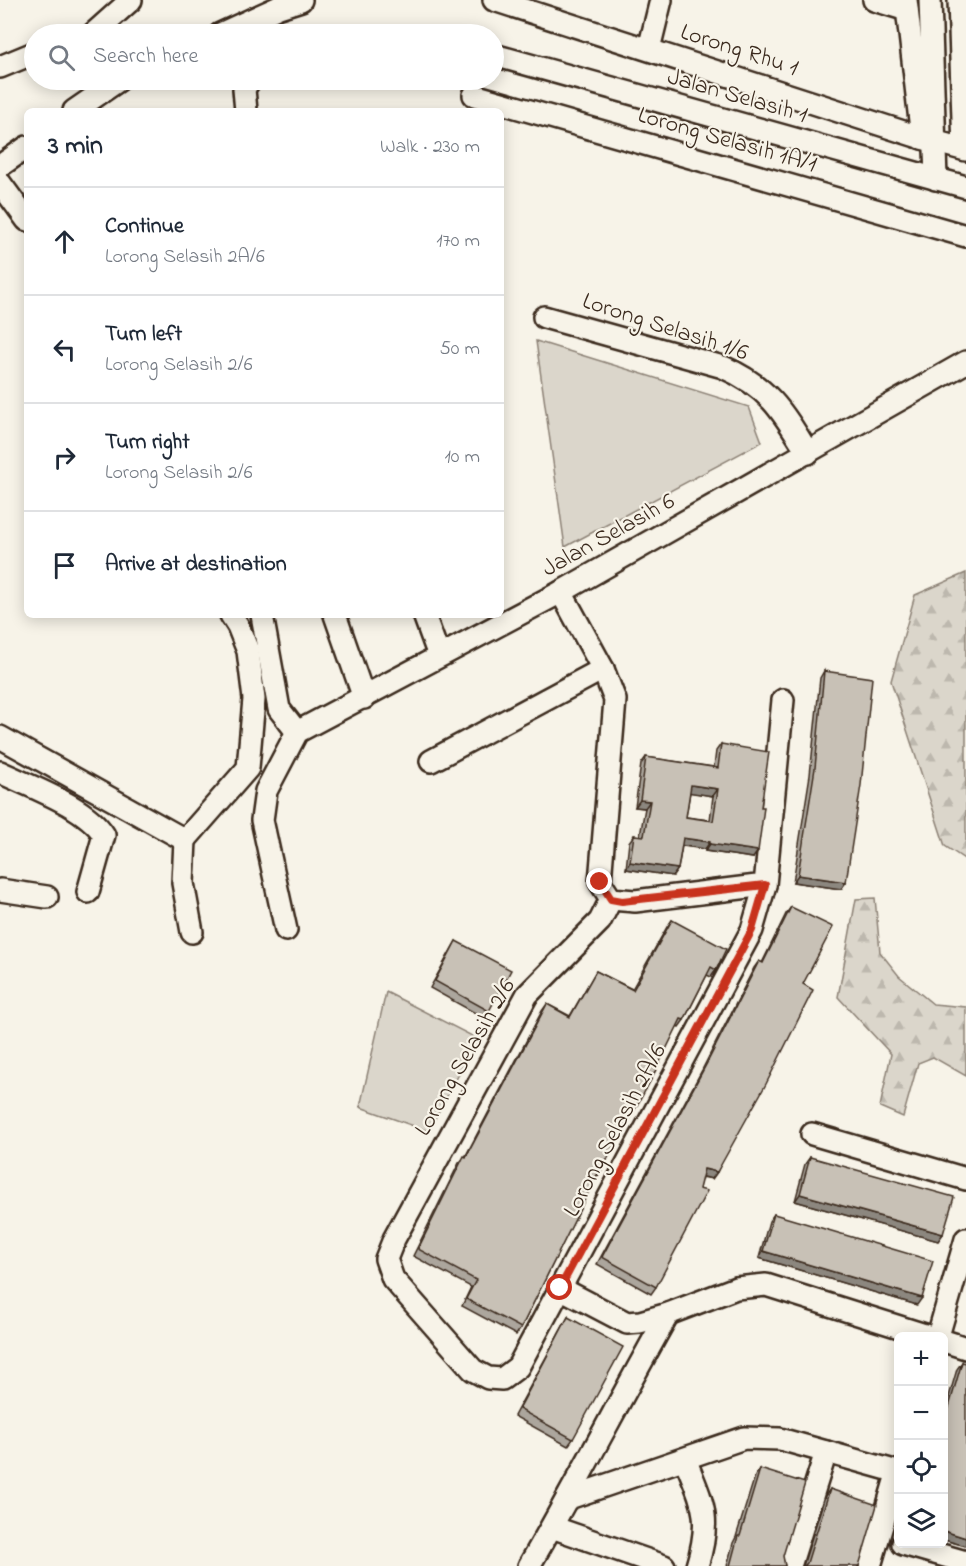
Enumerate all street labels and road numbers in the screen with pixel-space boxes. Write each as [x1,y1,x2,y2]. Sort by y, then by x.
street label: Lorong Rhu 1 [676,16,803,87]
street label: Jalan Selasih 1 [663,60,811,134]
street label: Lorong Selasih 1A/1 [633,99,821,183]
street label: Lorong Selasih 1/6 [577,285,753,371]
street label: Jalan Selasih 6 [536,485,682,587]
street label: Lorong Selasih 2/6 [407,972,526,1143]
street label: Lorong Selasih 2A/6 [556,1038,677,1224]

